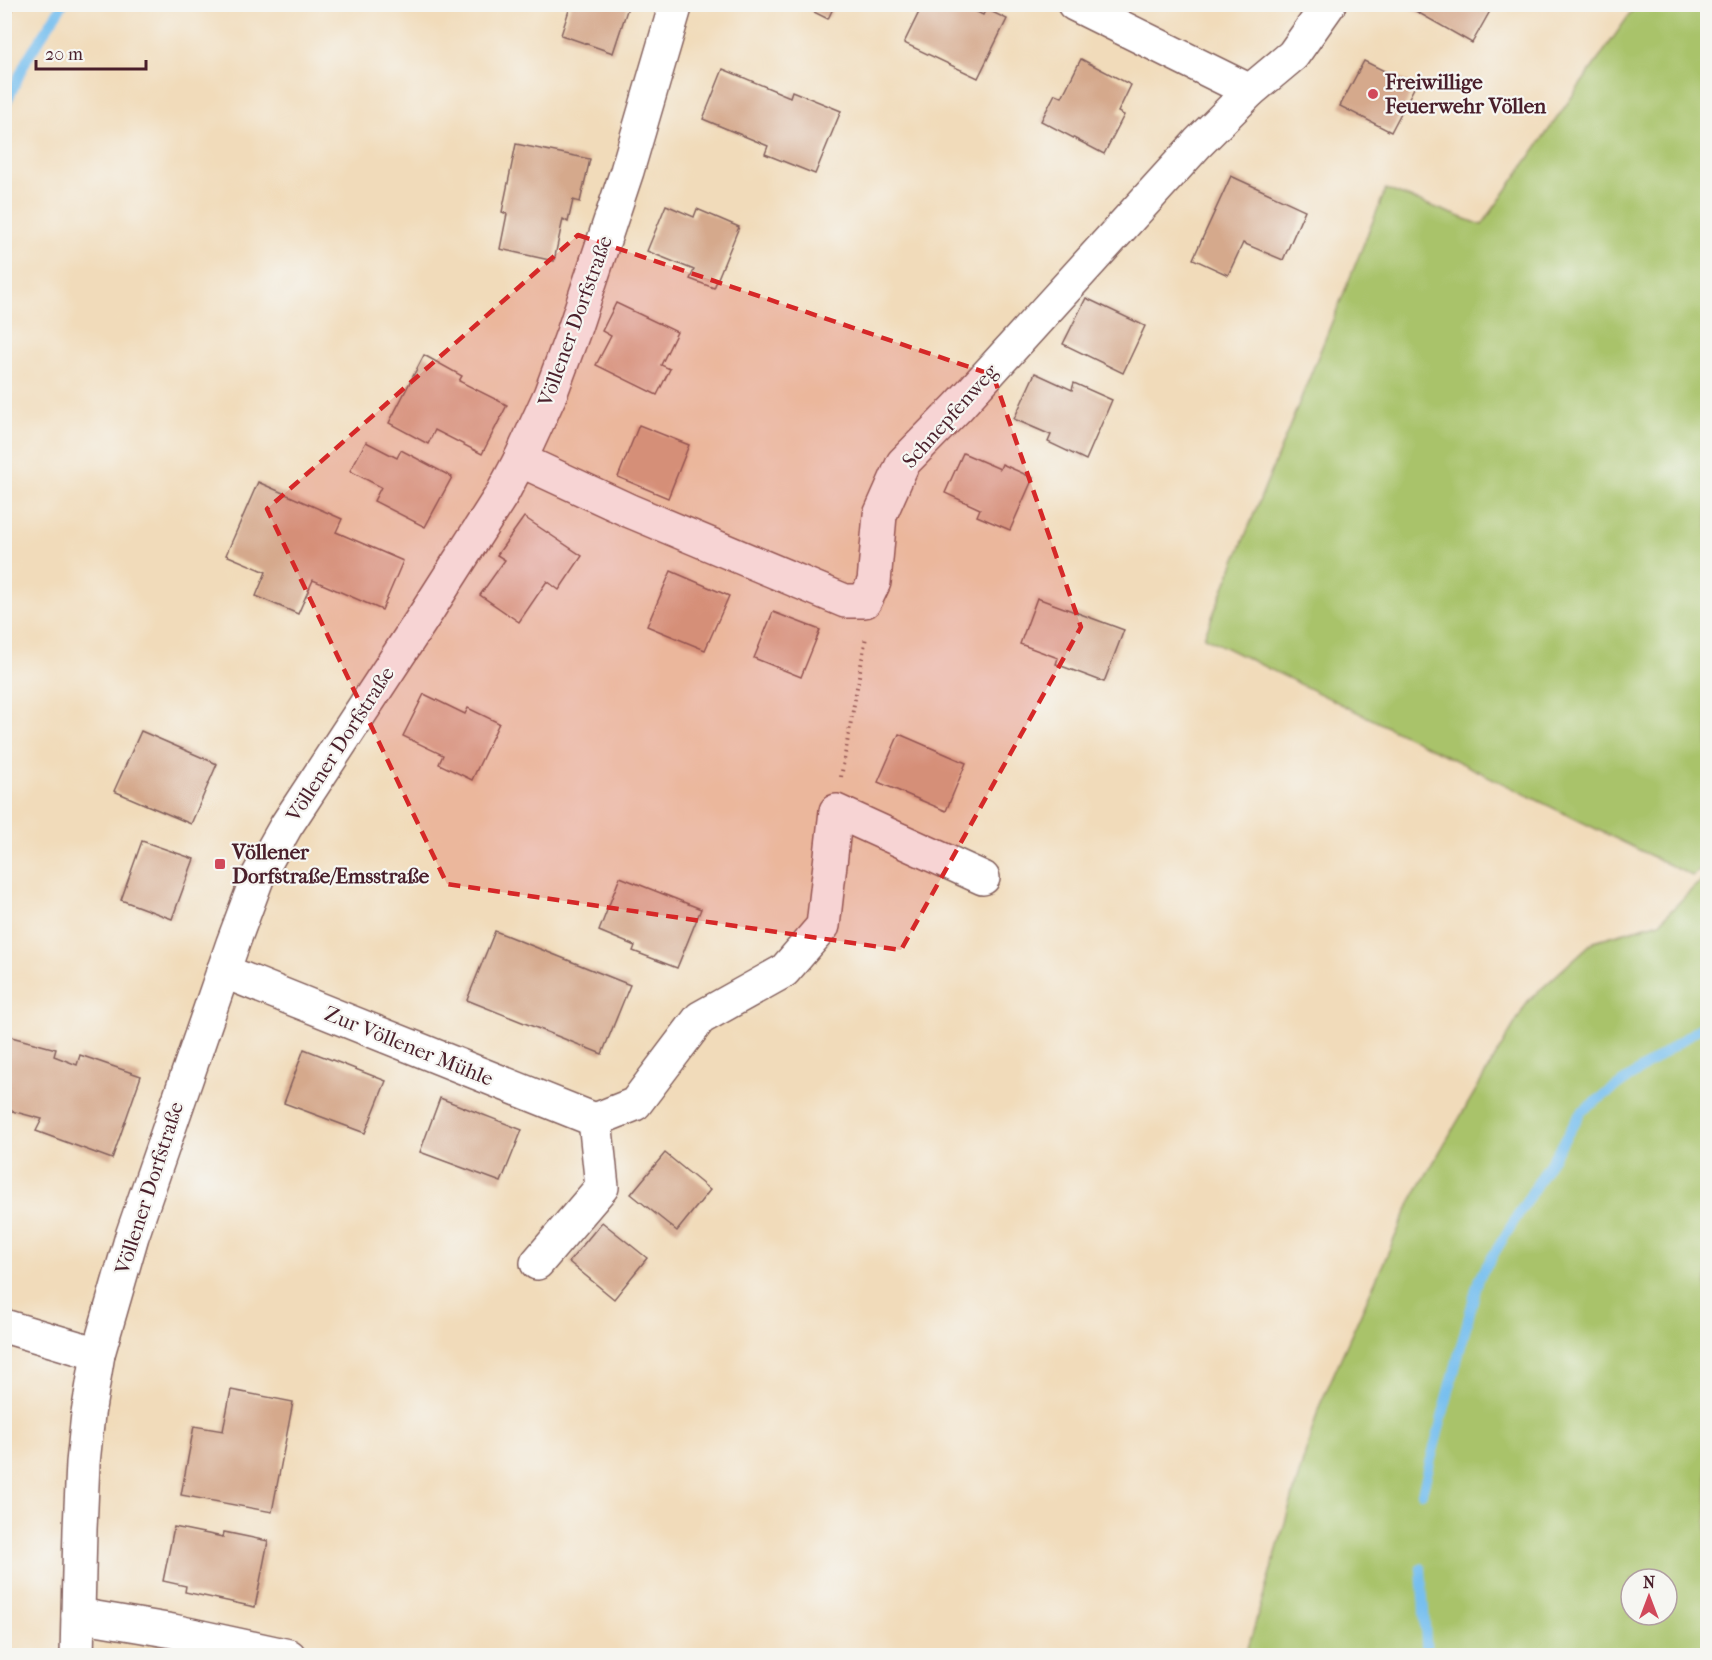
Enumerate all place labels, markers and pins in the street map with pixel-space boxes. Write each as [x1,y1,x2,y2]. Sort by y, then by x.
place label: Freiwillige Feuerwehr Völlen [1384,70,1547,118]
marker: Freiwillige Feuerwehr Völlen [1366,87,1380,101]
place label: Völlener Dorfstraße/Emsstraße [231,840,430,888]
marker: Völlener Dorfstraße/Emsstraße [213,857,227,871]

